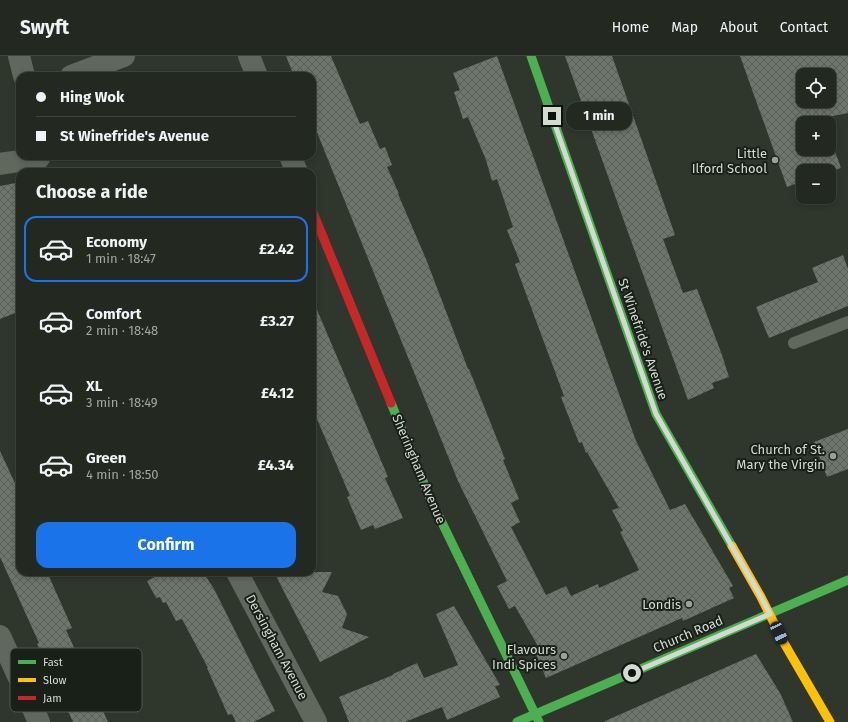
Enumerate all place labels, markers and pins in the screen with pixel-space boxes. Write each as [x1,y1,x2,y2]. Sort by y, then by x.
place label: Little Ilford School [692,146,767,176]
marker: Little Ilford School [770,155,780,165]
place label: Church of St. Mary the Virgin [736,442,825,472]
marker: Church of St. Mary the Virgin [828,451,838,461]
place label: Londis [642,597,681,612]
marker: Londis [684,599,694,609]
place label: Flavours Indi Spices [492,642,556,672]
marker: Flavours Indi Spices [559,651,569,661]

